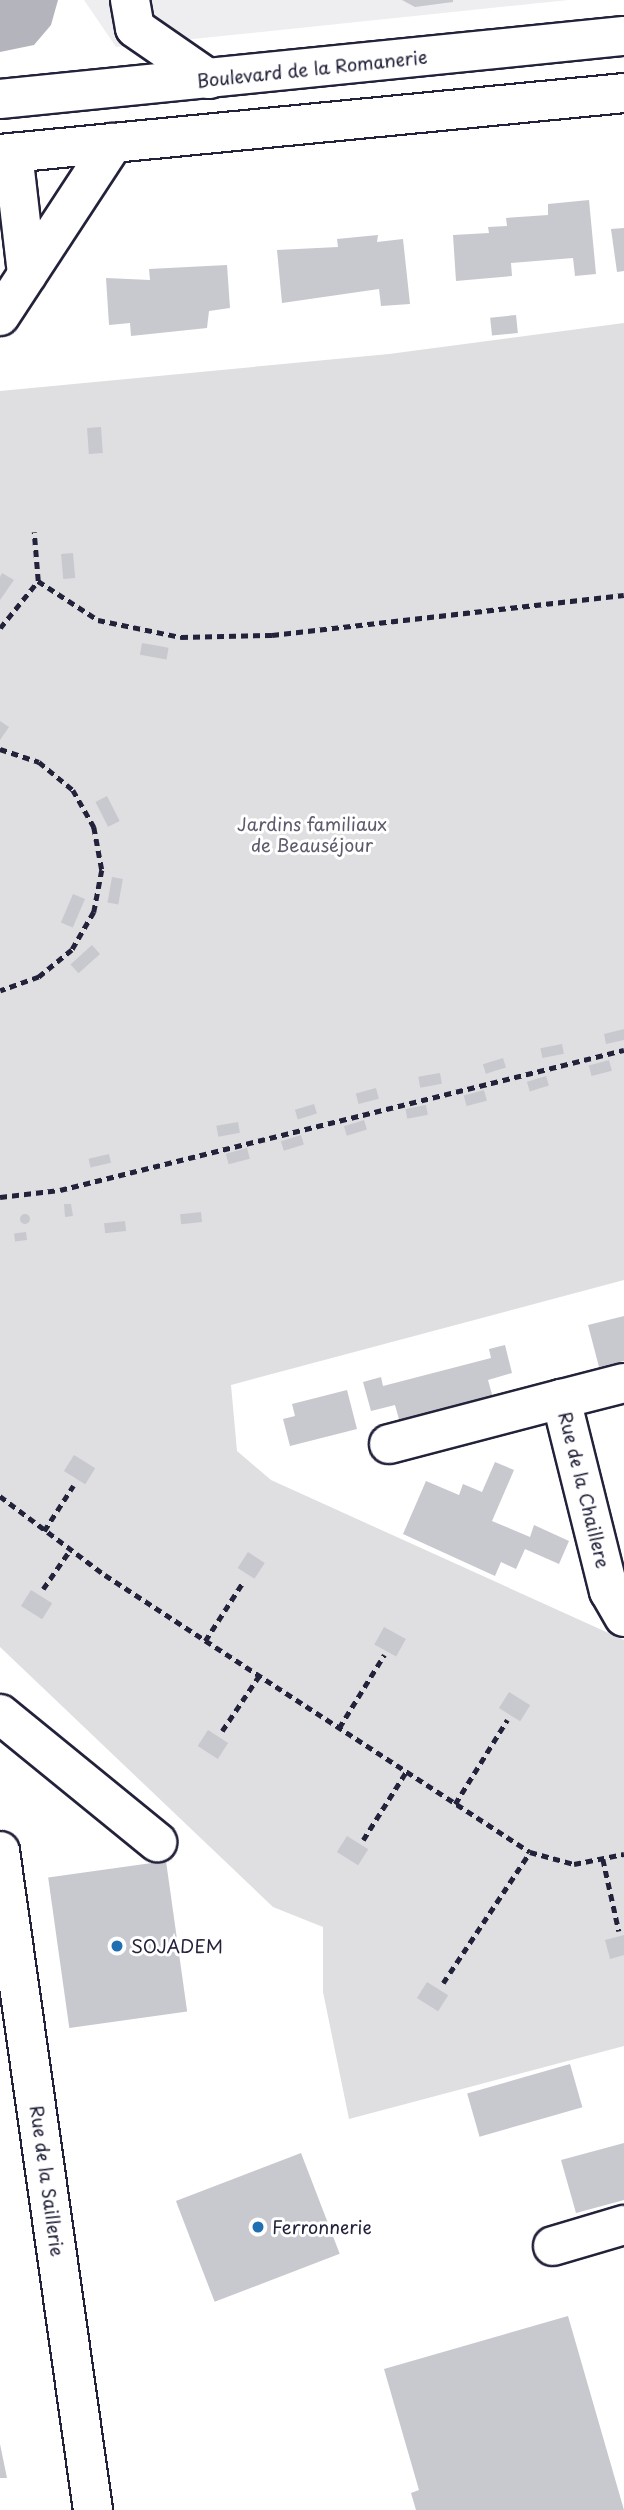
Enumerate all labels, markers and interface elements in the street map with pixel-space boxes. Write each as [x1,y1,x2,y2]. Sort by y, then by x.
street label: Boulevard de la Romanerie [195,46,429,92]
park label: Jardins familiaux de Beauséjour [236,814,388,856]
street label: Rue de la Chaillere [554,1408,614,1572]
place label: SOJADEM [131,1935,223,1957]
marker: SOJADEM [109,1938,125,1954]
street label: Rue de la Saillerie [25,2103,69,2259]
place label: Ferronnerie [272,2216,372,2238]
marker: Ferronnerie [250,2219,266,2235]

